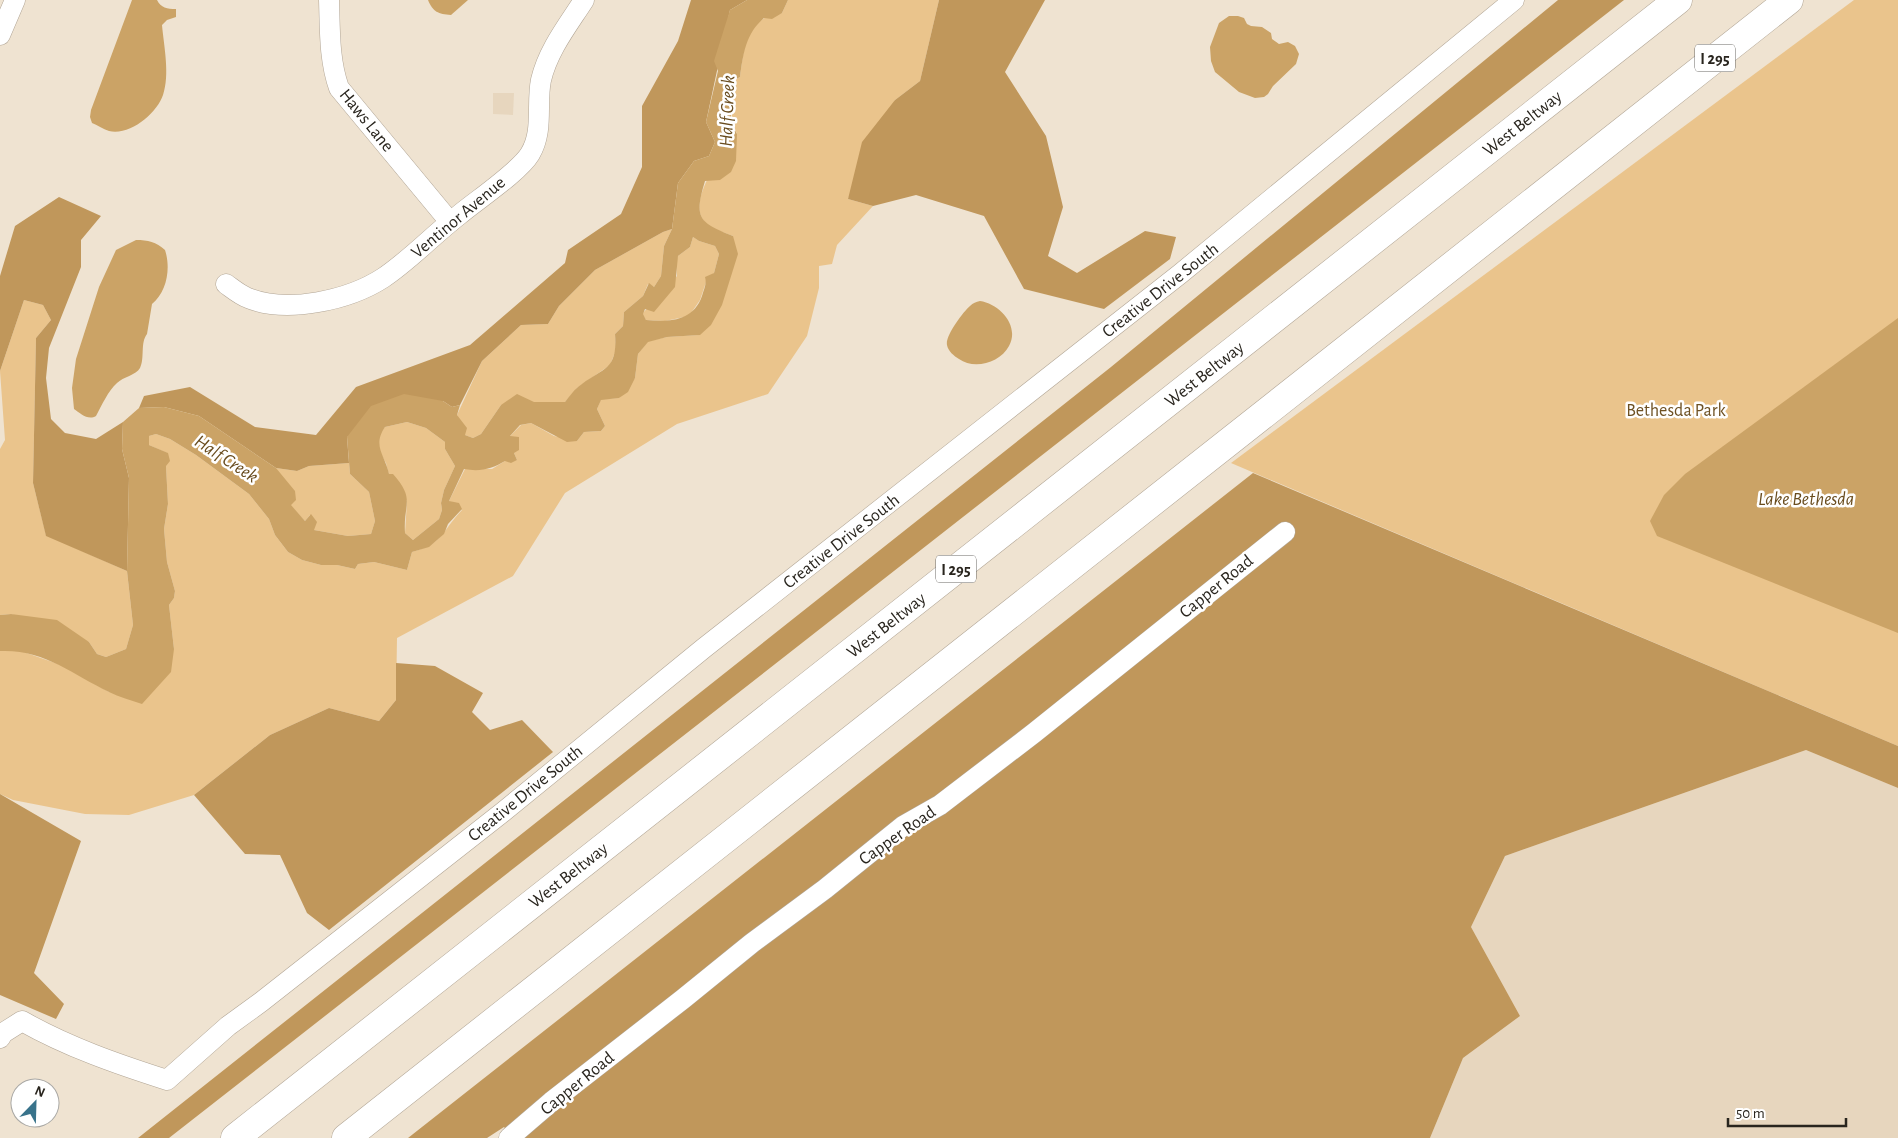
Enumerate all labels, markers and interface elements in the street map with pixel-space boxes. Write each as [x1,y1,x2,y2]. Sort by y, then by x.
road number: I 295 [1695,44,1735,72]
water label: Half Creek [717,75,738,147]
street label: Haws Lane [336,86,397,155]
street label: West Beltway [1480,87,1566,160]
street label: Ventinor Avenue [408,174,509,262]
street label: Creative Drive South [1099,240,1222,342]
street label: West Beltway [1162,338,1248,411]
park label: Bethesda Park [1626,402,1727,420]
water label: Half Creek [191,432,262,487]
water label: Lake Bethesda [1758,490,1854,509]
street label: Creative Drive South [780,491,903,593]
street label: Capper Road [1176,552,1257,622]
road number: I 295 [936,556,976,582]
street label: West Beltway [844,589,930,662]
street label: Creative Drive South [465,742,586,845]
street label: Capper Road [856,803,939,869]
street label: West Beltway [526,839,612,912]
street label: Capper Road [537,1049,618,1119]
north arrow [10,1078,60,1128]
text: N [32,1084,47,1100]
scale bar [1728,1096,1846,1128]
text: 50 m [1736,1106,1765,1121]

